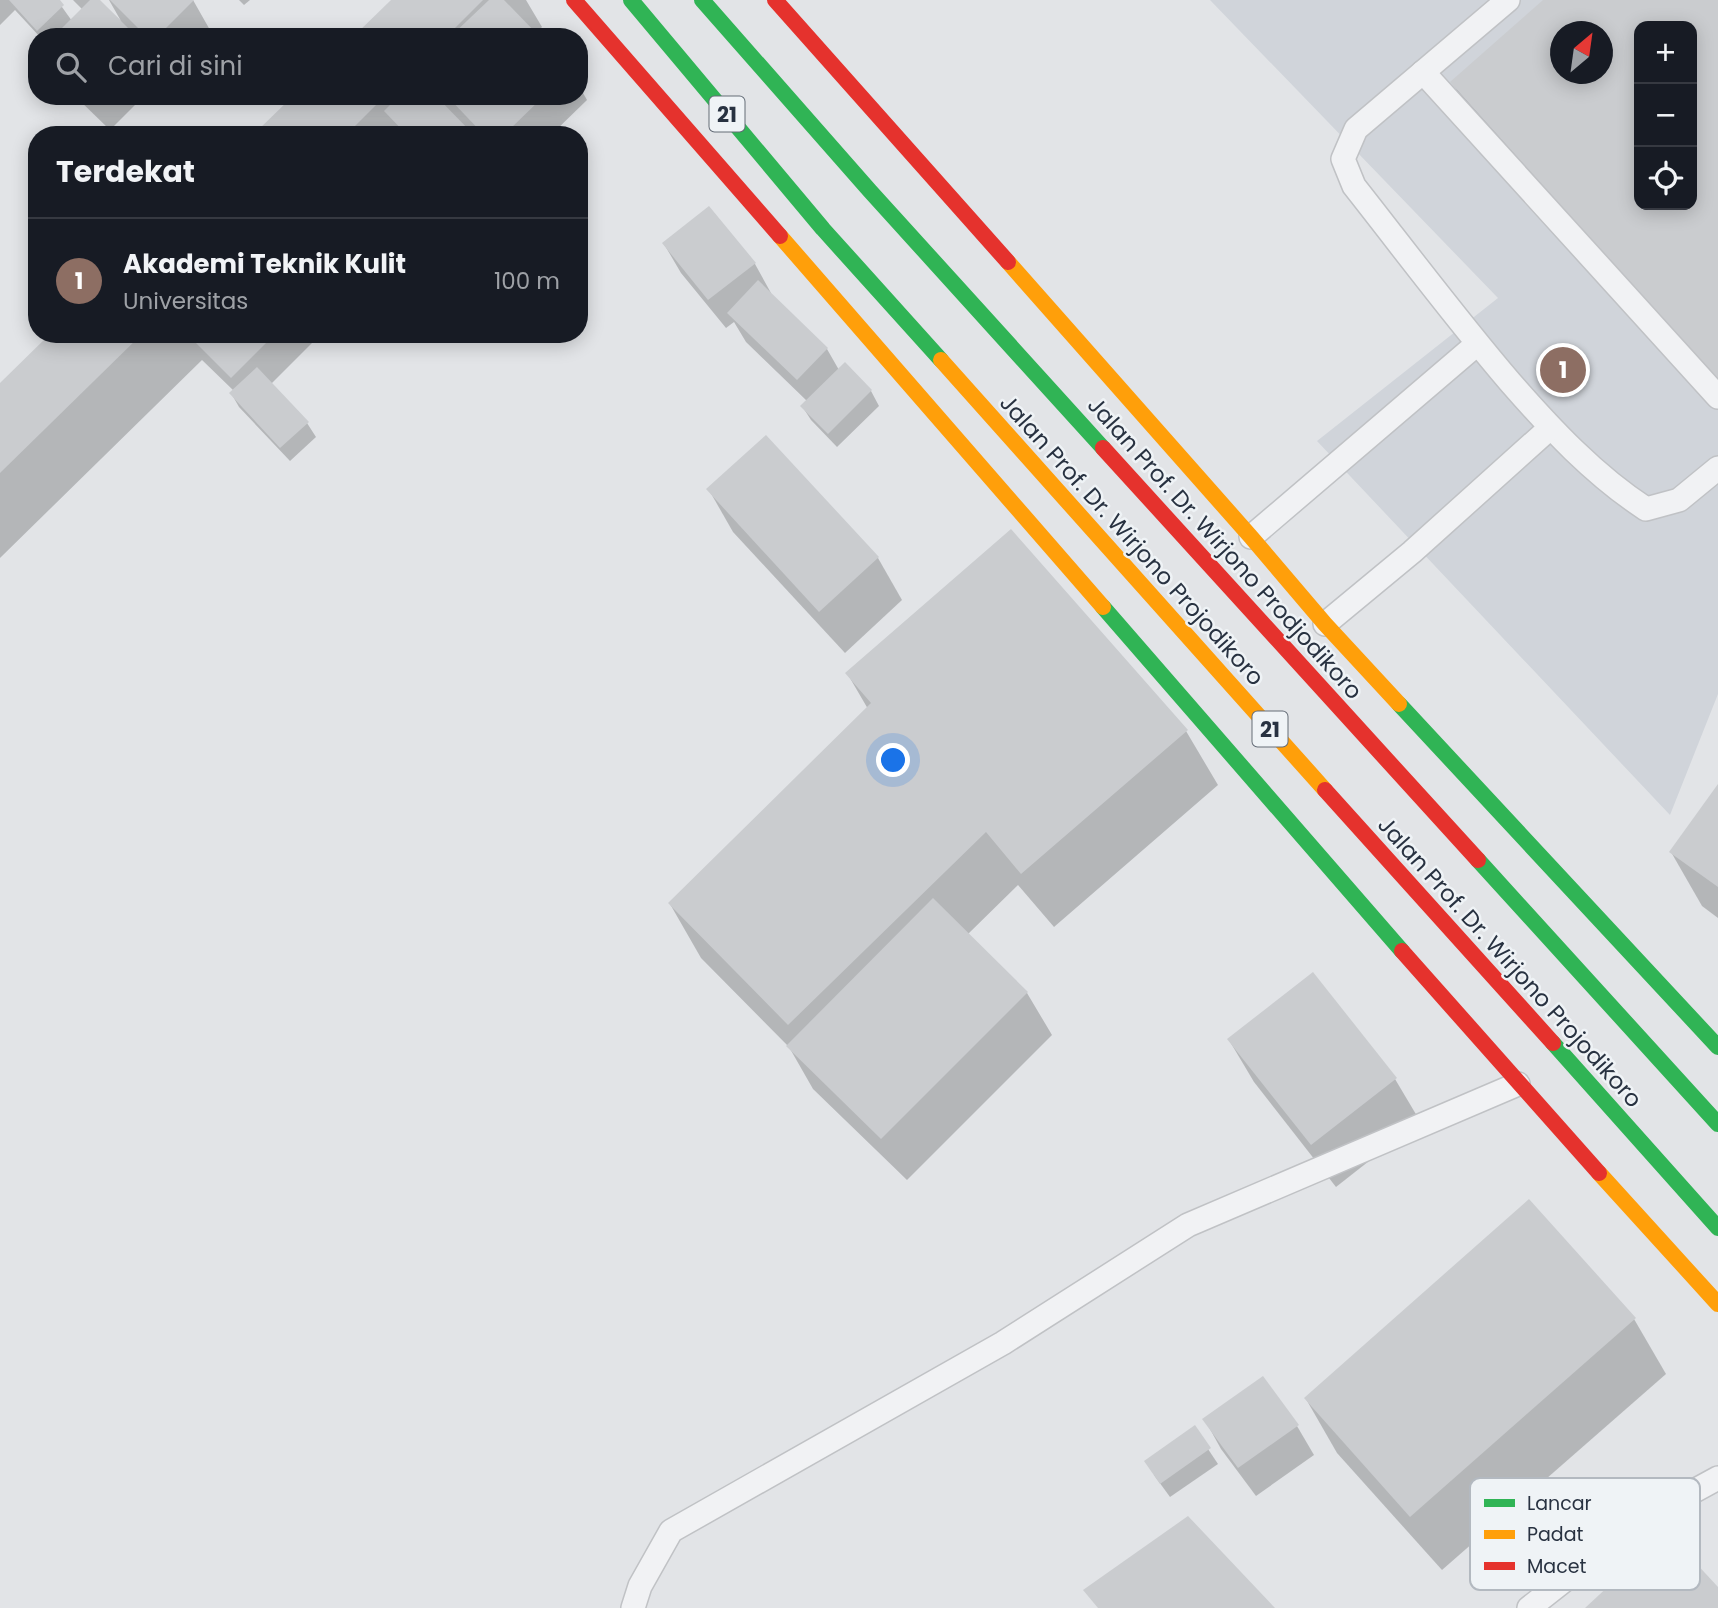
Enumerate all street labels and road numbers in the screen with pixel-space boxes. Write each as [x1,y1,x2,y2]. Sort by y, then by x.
road number: 21 [710,96,744,132]
street label: Jalan Prof. Dr. Wirjono Projodikoro [992,388,1272,692]
street label: Jalan Prof. Dr. Wirjono Prodjodikoro [1080,390,1370,706]
road number: 21 [1252,712,1288,746]
street label: Jalan Prof. Dr. Wirjono Projodikoro [1370,810,1650,1114]

